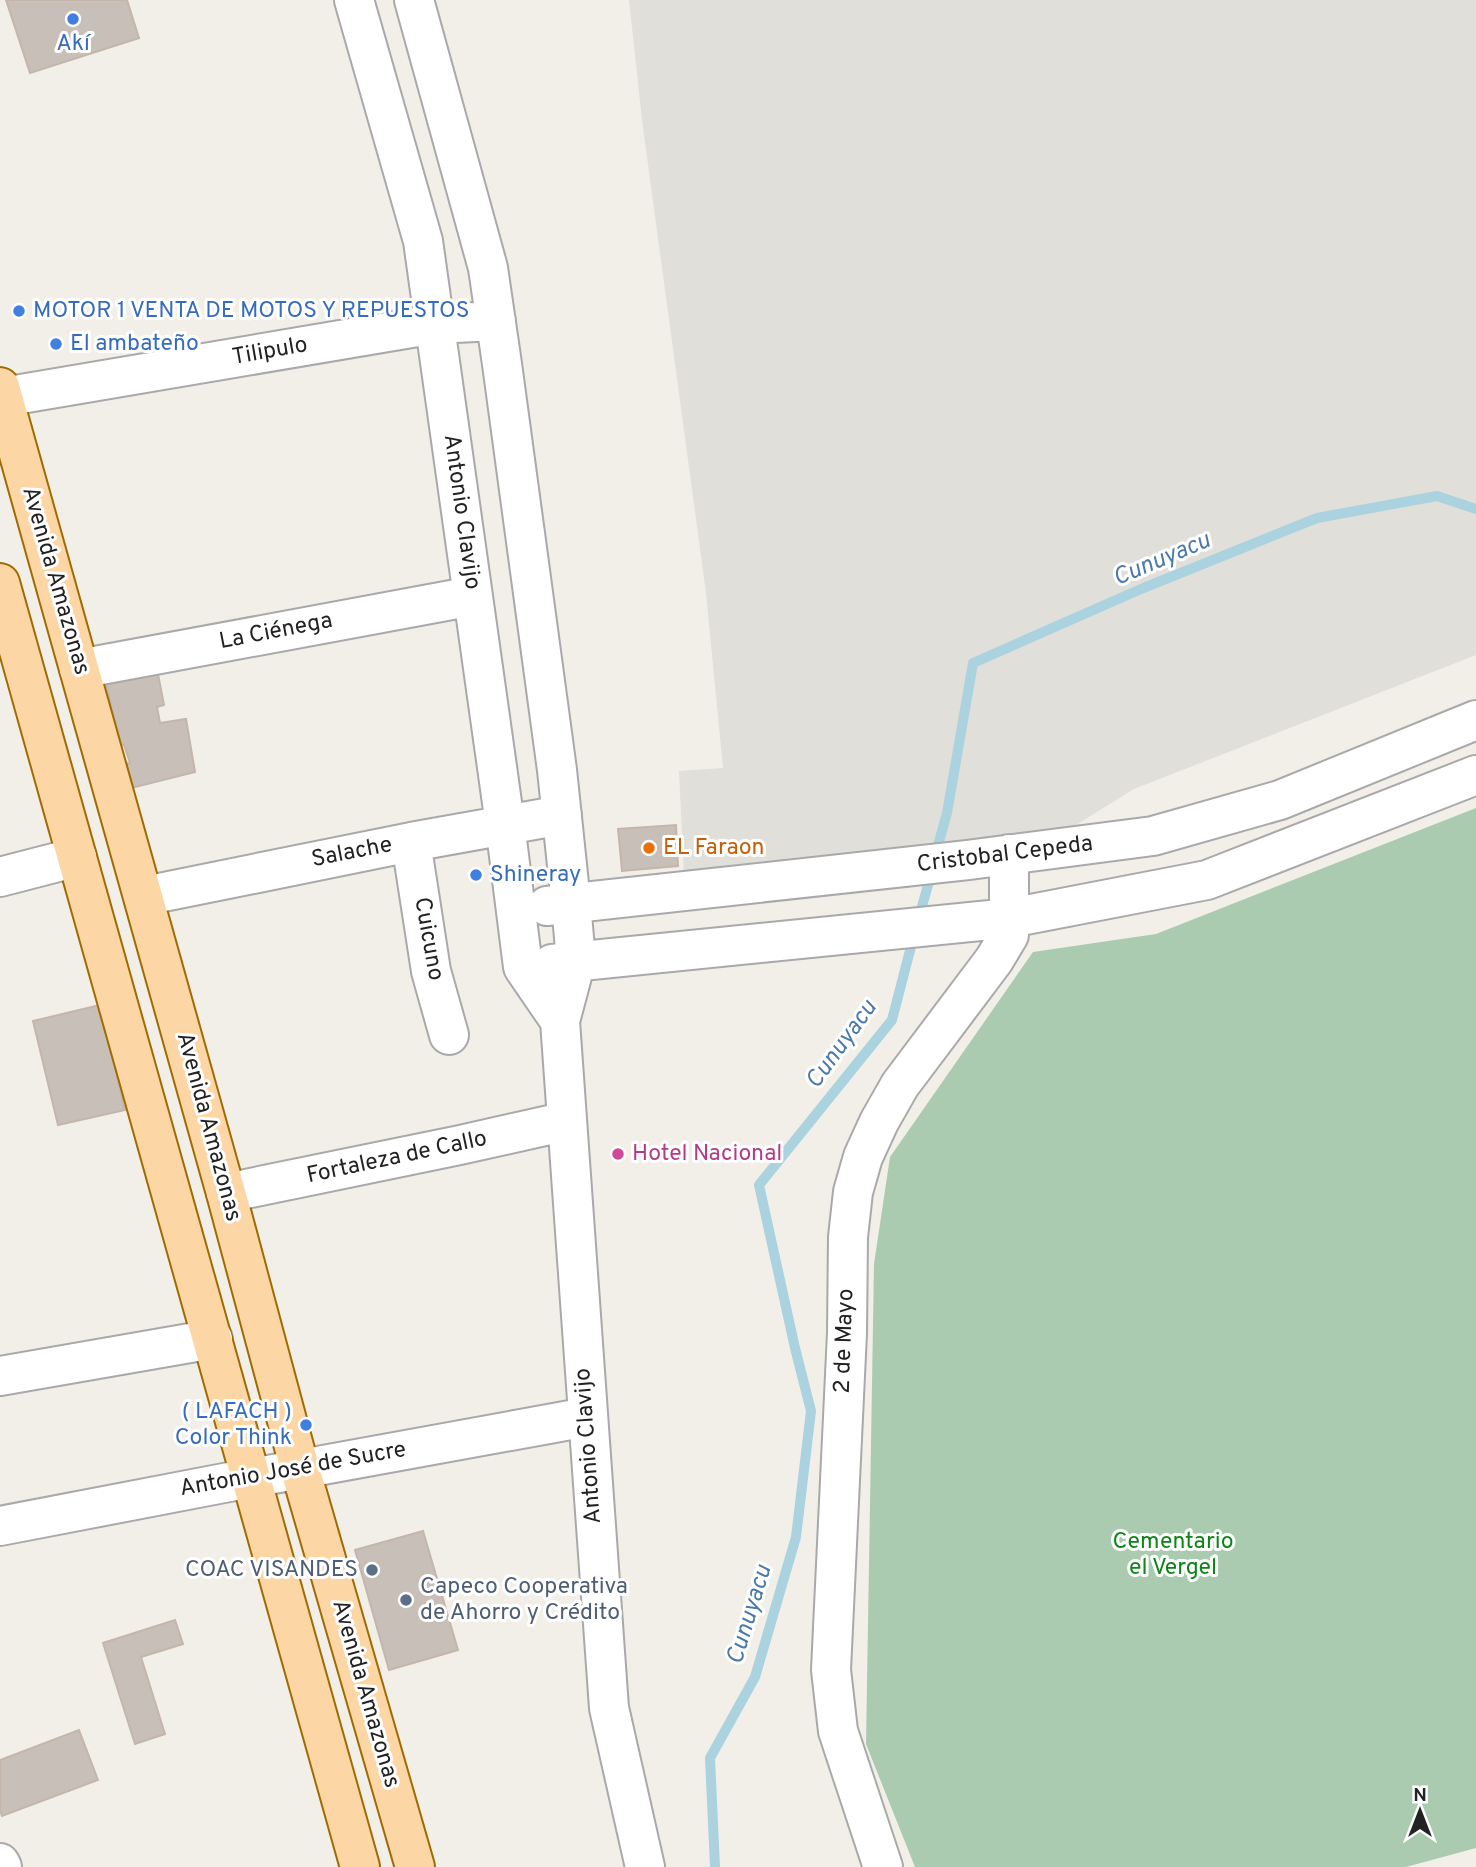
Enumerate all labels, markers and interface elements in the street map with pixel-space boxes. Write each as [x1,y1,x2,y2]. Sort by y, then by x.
marker: Akí [65,11,81,27]
place label: Akí [56,30,92,59]
place label: MOTOR 1 VENTA DE MOTOS Y REPUESTOS [33,297,470,326]
marker: MOTOR 1 VENTA DE MOTOS Y REPUESTOS [11,303,27,319]
place label: El ambateño [70,330,199,359]
street label: Tilipulo [230,331,310,373]
marker: El ambateño [48,336,64,352]
street label: Antonio Clavijo [436,433,486,591]
street label: Avenida Amazonas [14,484,96,678]
water label: Cunuyacu [1109,526,1216,594]
street label: La Ciénega [217,607,335,657]
street label: Cristobal Cepeda [915,830,1095,880]
street label: Salache [309,831,395,875]
place label: EL Faraon [663,834,765,863]
marker: EL Faraon [641,840,657,856]
place label: Shineray [490,861,581,890]
marker: Shineray [468,867,484,883]
street label: Cuicuno [406,895,450,983]
water label: Cunuyacu [800,994,885,1095]
street label: Avenida Amazonas [169,1029,247,1225]
street label: Fortaleza de Callo [304,1125,490,1191]
place label: Hotel Nacional [632,1140,782,1169]
marker: Hotel Nacional [610,1146,626,1162]
street label: 2 de Mayo [829,1288,861,1394]
street label: Antonio Clavijo [569,1367,609,1525]
place label: ( LAFACH ) Color Think [175,1398,292,1453]
marker: ( LAFACH ) Color Think [298,1417,314,1433]
street label: Antonio José de Sucre [177,1436,409,1504]
park label: Cementario el Vergel [1112,1528,1234,1583]
place label: COAC VISANDES [185,1556,358,1585]
water label: Cunuyacu [721,1561,780,1668]
marker: COAC VISANDES [364,1562,380,1578]
place label: Capeco Cooperativa de Ahorro y Crédito [420,1573,628,1628]
marker: Capeco Cooperativa de Ahorro y Crédito [398,1592,414,1608]
street label: Avenida Amazonas [324,1597,406,1791]
north arrow [1385,1776,1455,1846]
text: N [1413,1784,1427,1808]

